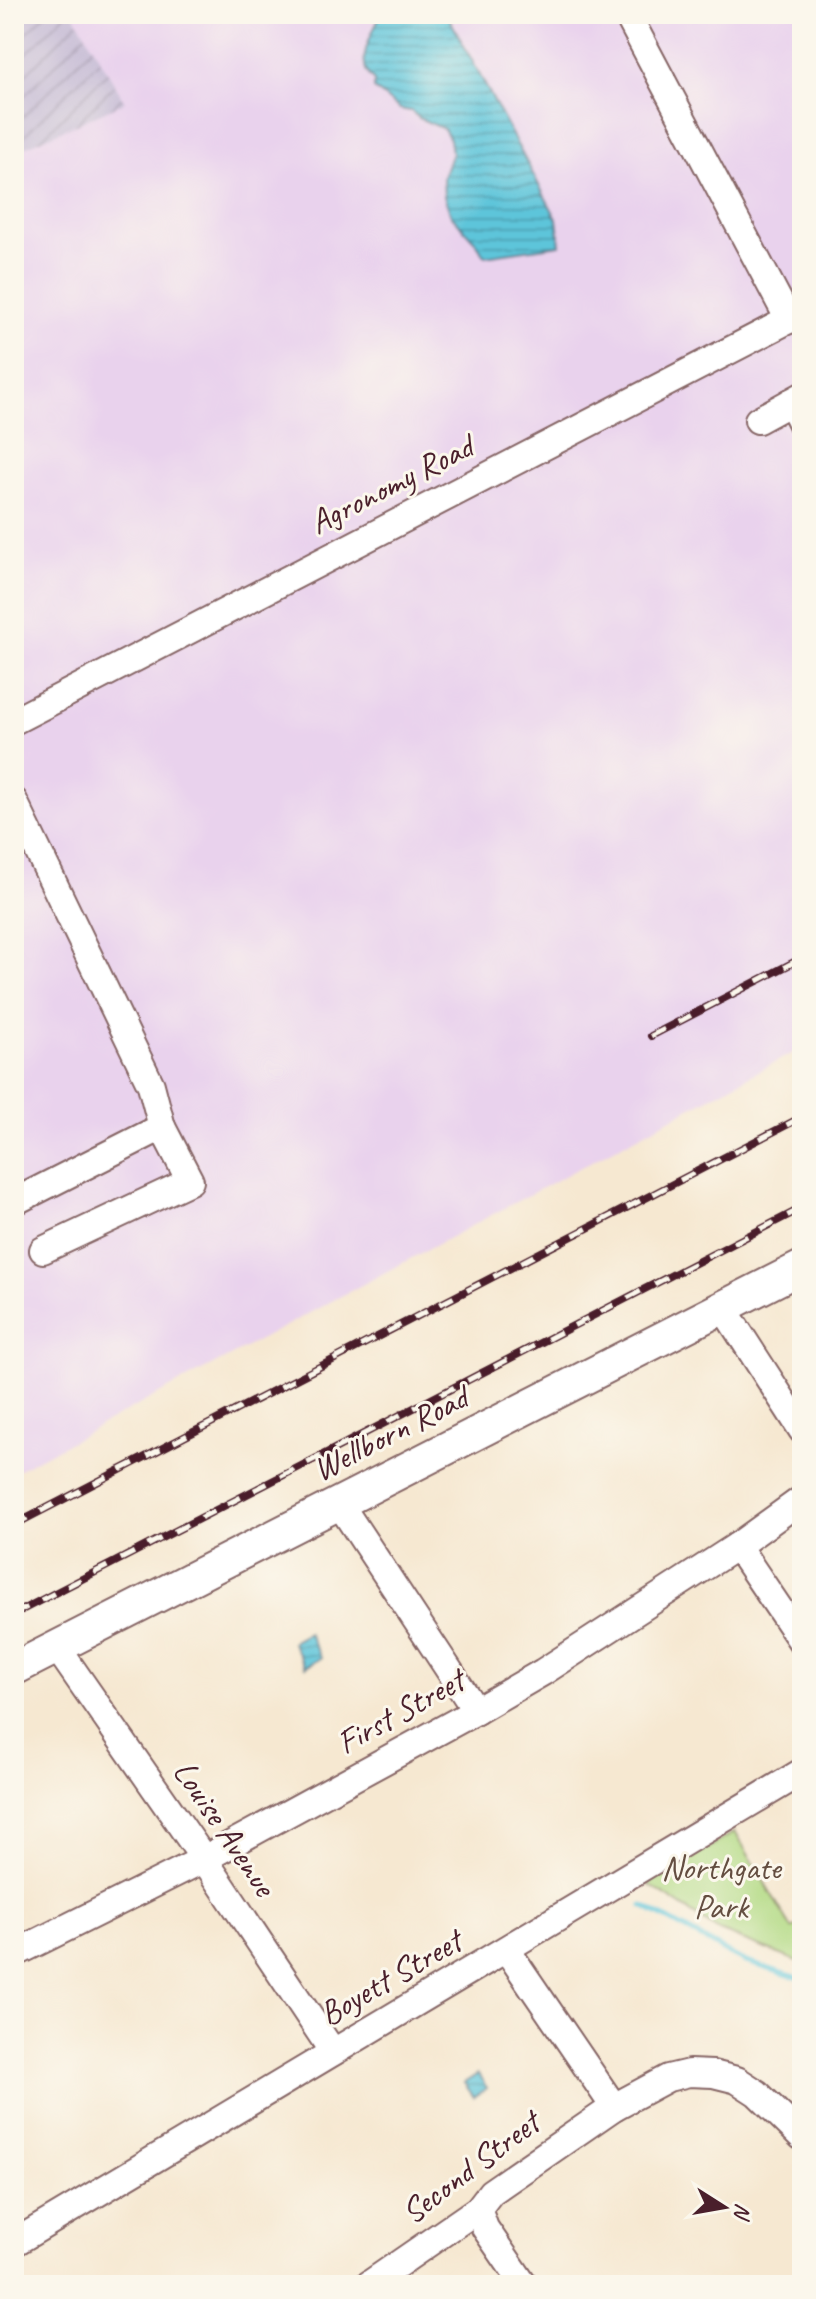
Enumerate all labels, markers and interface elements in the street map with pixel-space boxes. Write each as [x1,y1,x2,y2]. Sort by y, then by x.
street label: Agronomy Road [302,422,484,543]
street label: Wellborn Road [305,1374,479,1490]
street label: First Street [329,1656,475,1763]
street label: Louise Avenue [164,1752,288,1907]
park label: Northgate Park [661,1846,783,1928]
street label: Boyett Street [311,1917,473,2035]
street label: Second Street [392,2098,551,2233]
north arrow [684,2167,764,2247]
text: N [727,2201,758,2223]

